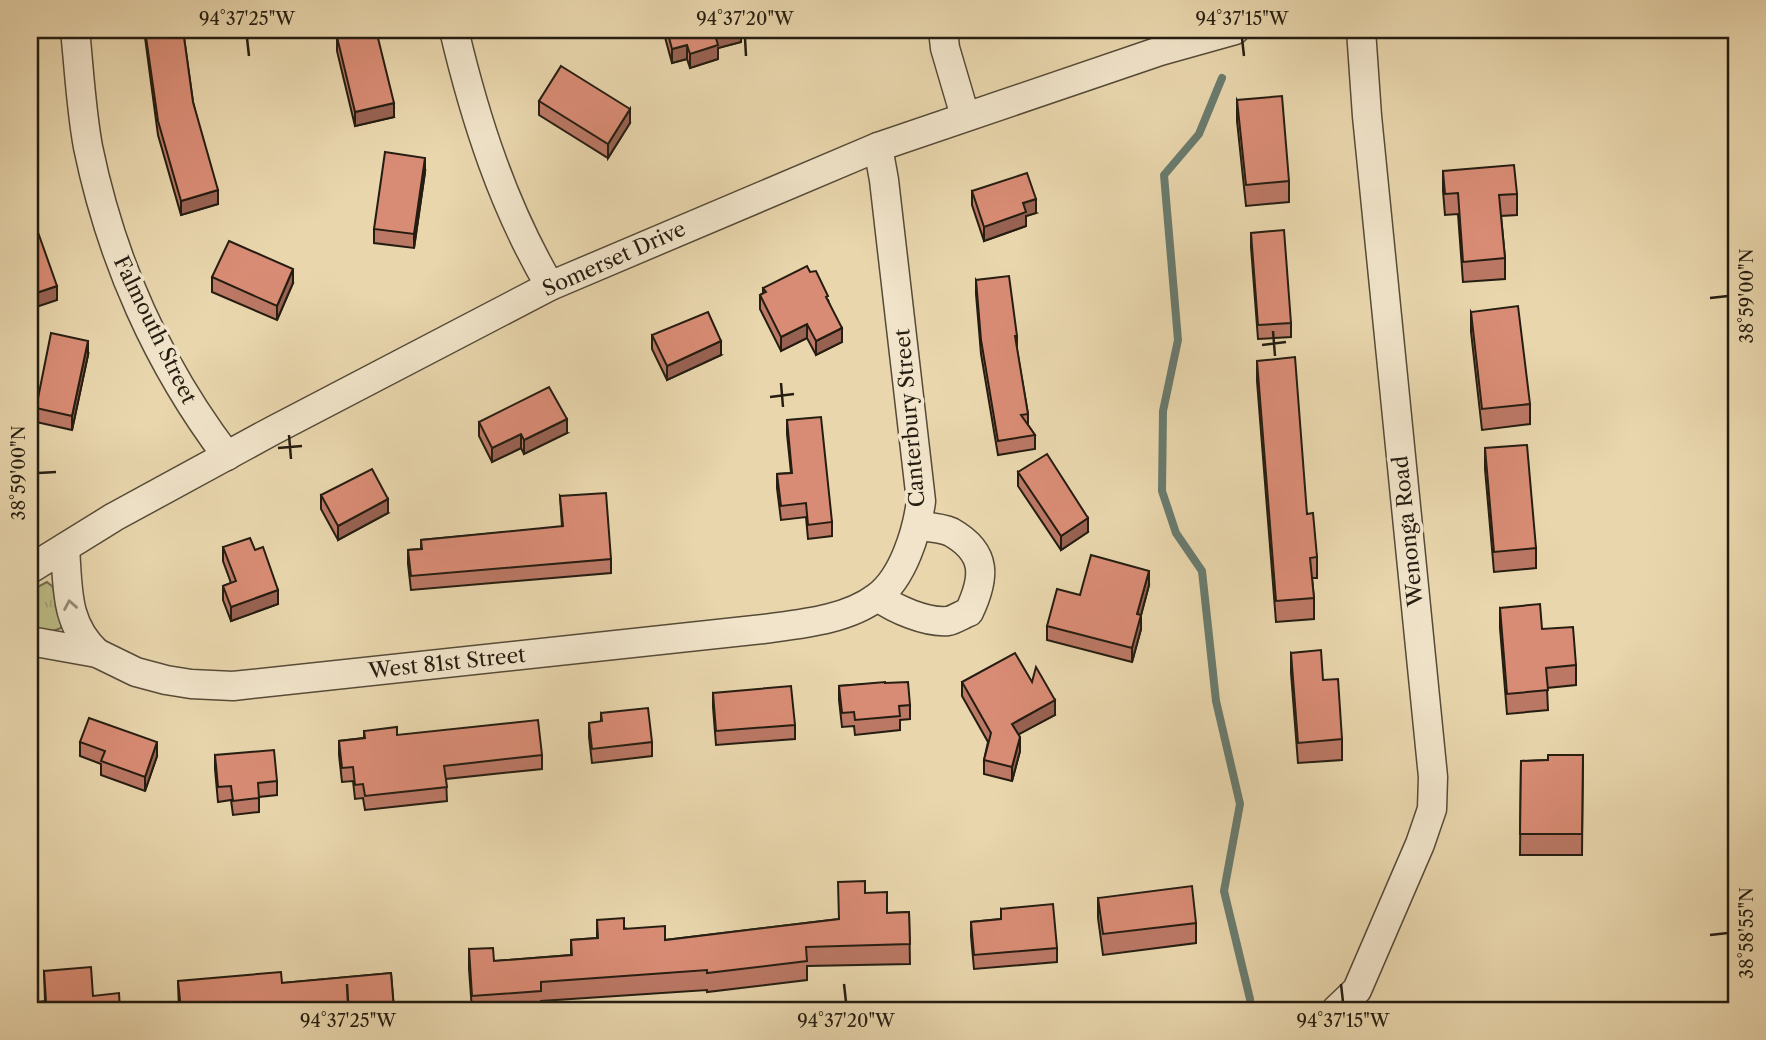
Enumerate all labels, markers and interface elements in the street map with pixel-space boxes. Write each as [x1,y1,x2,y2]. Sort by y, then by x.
text: 94°37'25"W [199,8,296,30]
text: 94°37'20"W [696,8,795,30]
text: 94°37'15"W [1195,8,1290,30]
street label: Somerset Drive [538,216,689,301]
text: 38°59'00"N [1736,248,1758,344]
street label: Falmouth Street [109,252,202,408]
street label: Canterbury Street [889,327,930,508]
text: 38°59'00"N [8,425,30,521]
street label: Wenonga Road [1387,454,1428,609]
one-way arrow [64,599,79,611]
street label: West 81st Street [366,642,527,683]
text: 38°58'55"N [1736,887,1758,979]
text: 94°37'25"W [300,1010,397,1032]
text: 94°37'20"W [797,1010,896,1032]
text: 94°37'15"W [1296,1010,1391,1032]

